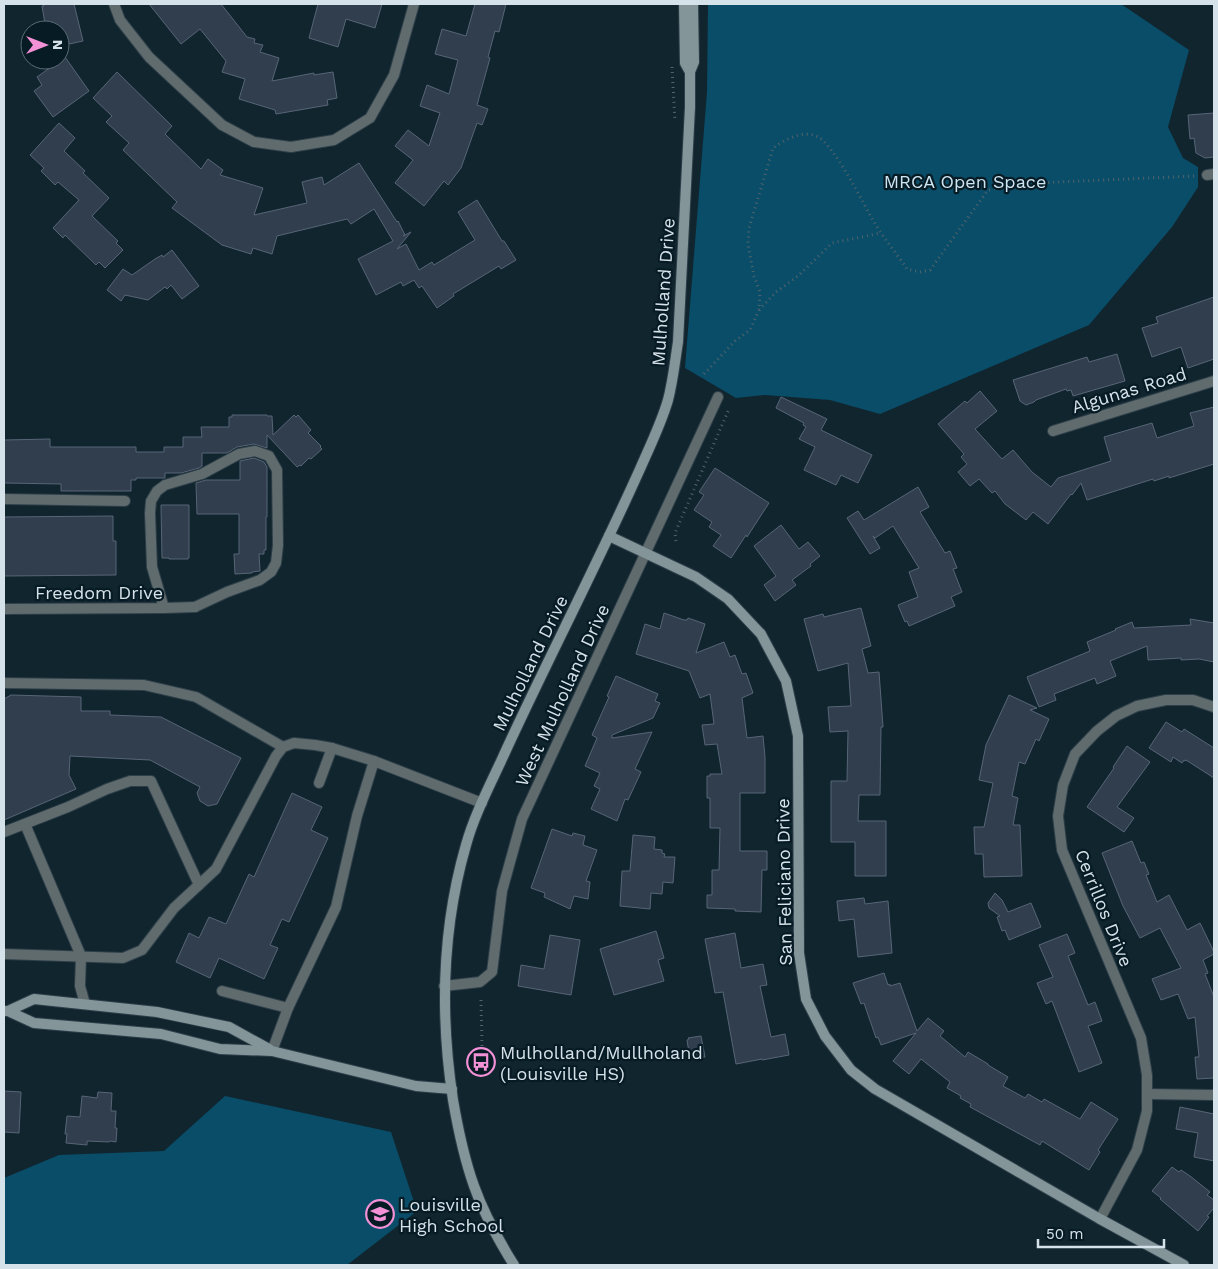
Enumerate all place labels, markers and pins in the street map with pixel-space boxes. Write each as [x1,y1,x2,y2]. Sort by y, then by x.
place label: Mulholland/Mullholand (Louisville HS) [500,1042,703,1084]
bus stop icon: Mulholland/Mullholand (Louisville HS) [466,1047,496,1077]
place label: Louisville High School [399,1194,504,1236]
school or university icon: Louisville High School [365,1199,395,1229]

